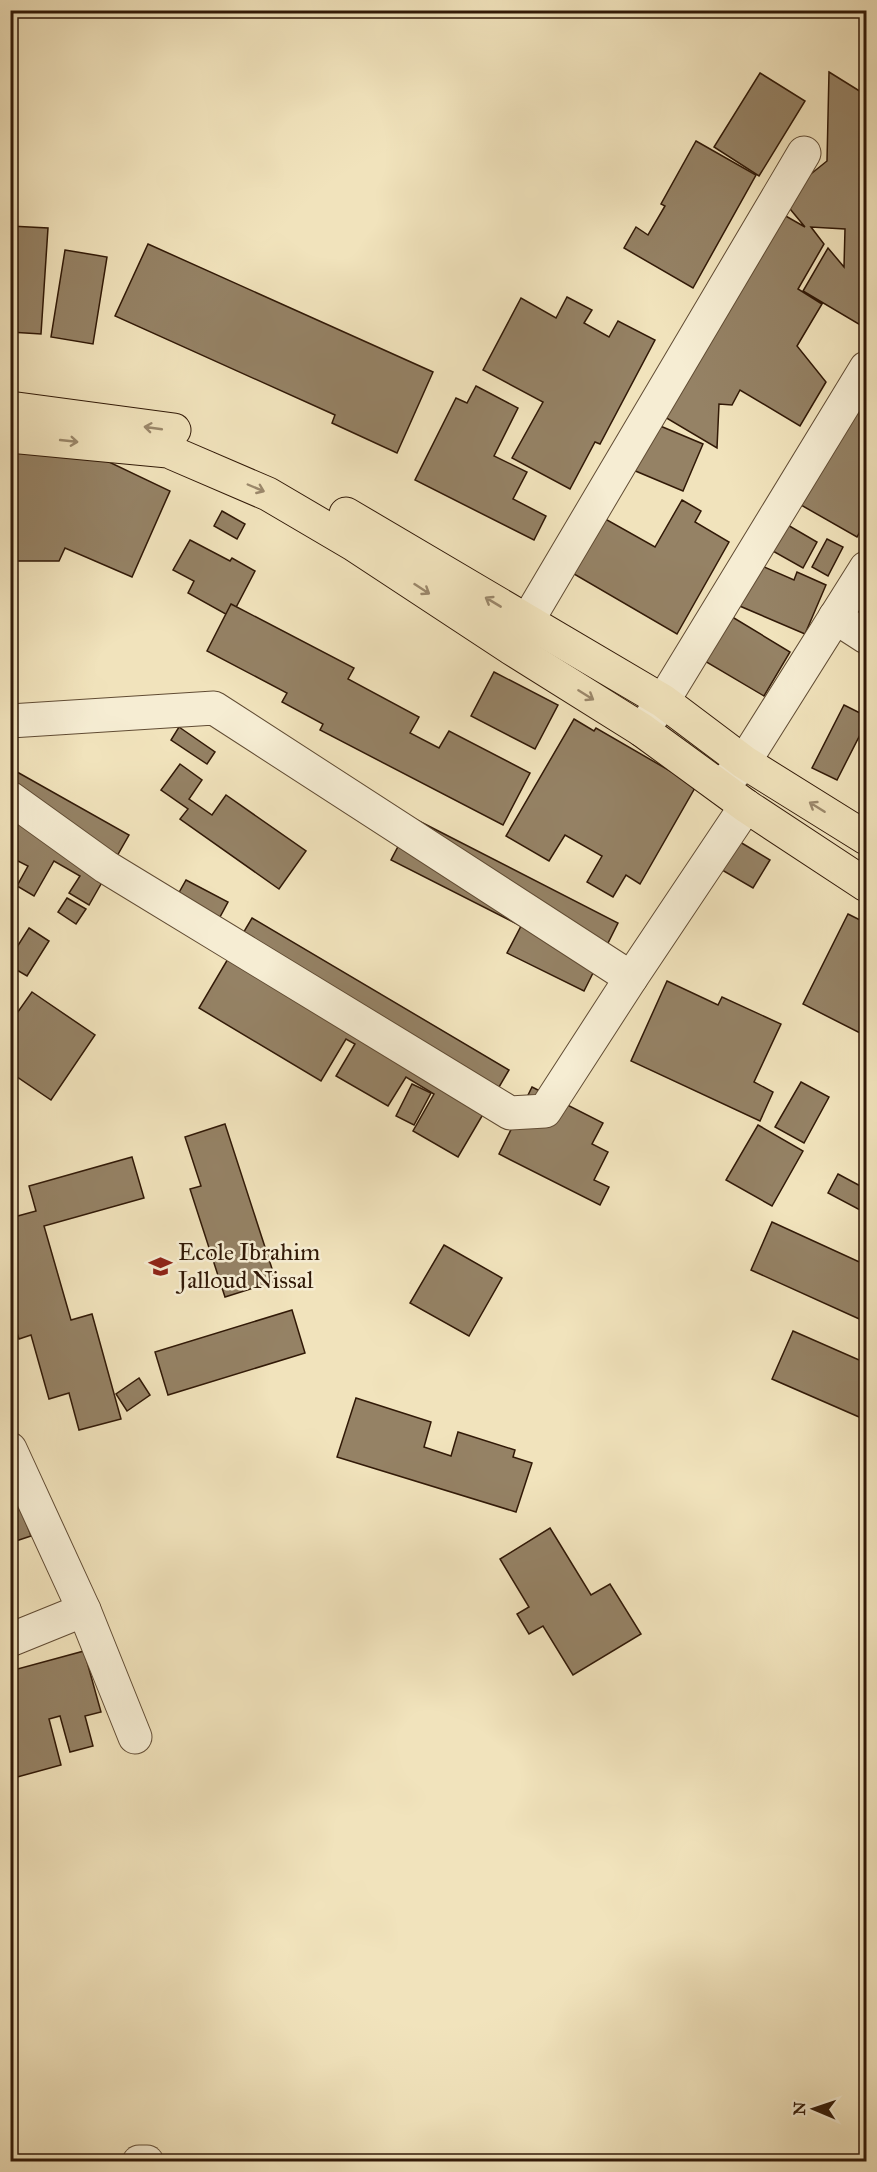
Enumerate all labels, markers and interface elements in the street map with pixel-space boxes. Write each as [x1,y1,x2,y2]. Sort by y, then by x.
one-way arrow [144,422,164,433]
one-way arrow [58,436,78,447]
one-way arrow [246,483,264,494]
one-way arrow [413,584,430,596]
one-way arrow [485,595,502,607]
one-way arrow [577,689,594,701]
one-way arrow [809,801,826,813]
place label: Ecole Ibrahim Jalloud Nissal [175,1237,320,1295]
school or university icon: Ecole Ibrahim Jalloud Nissal [147,1253,173,1279]
north arrow [784,2079,844,2139]
text: N [790,2101,809,2116]

